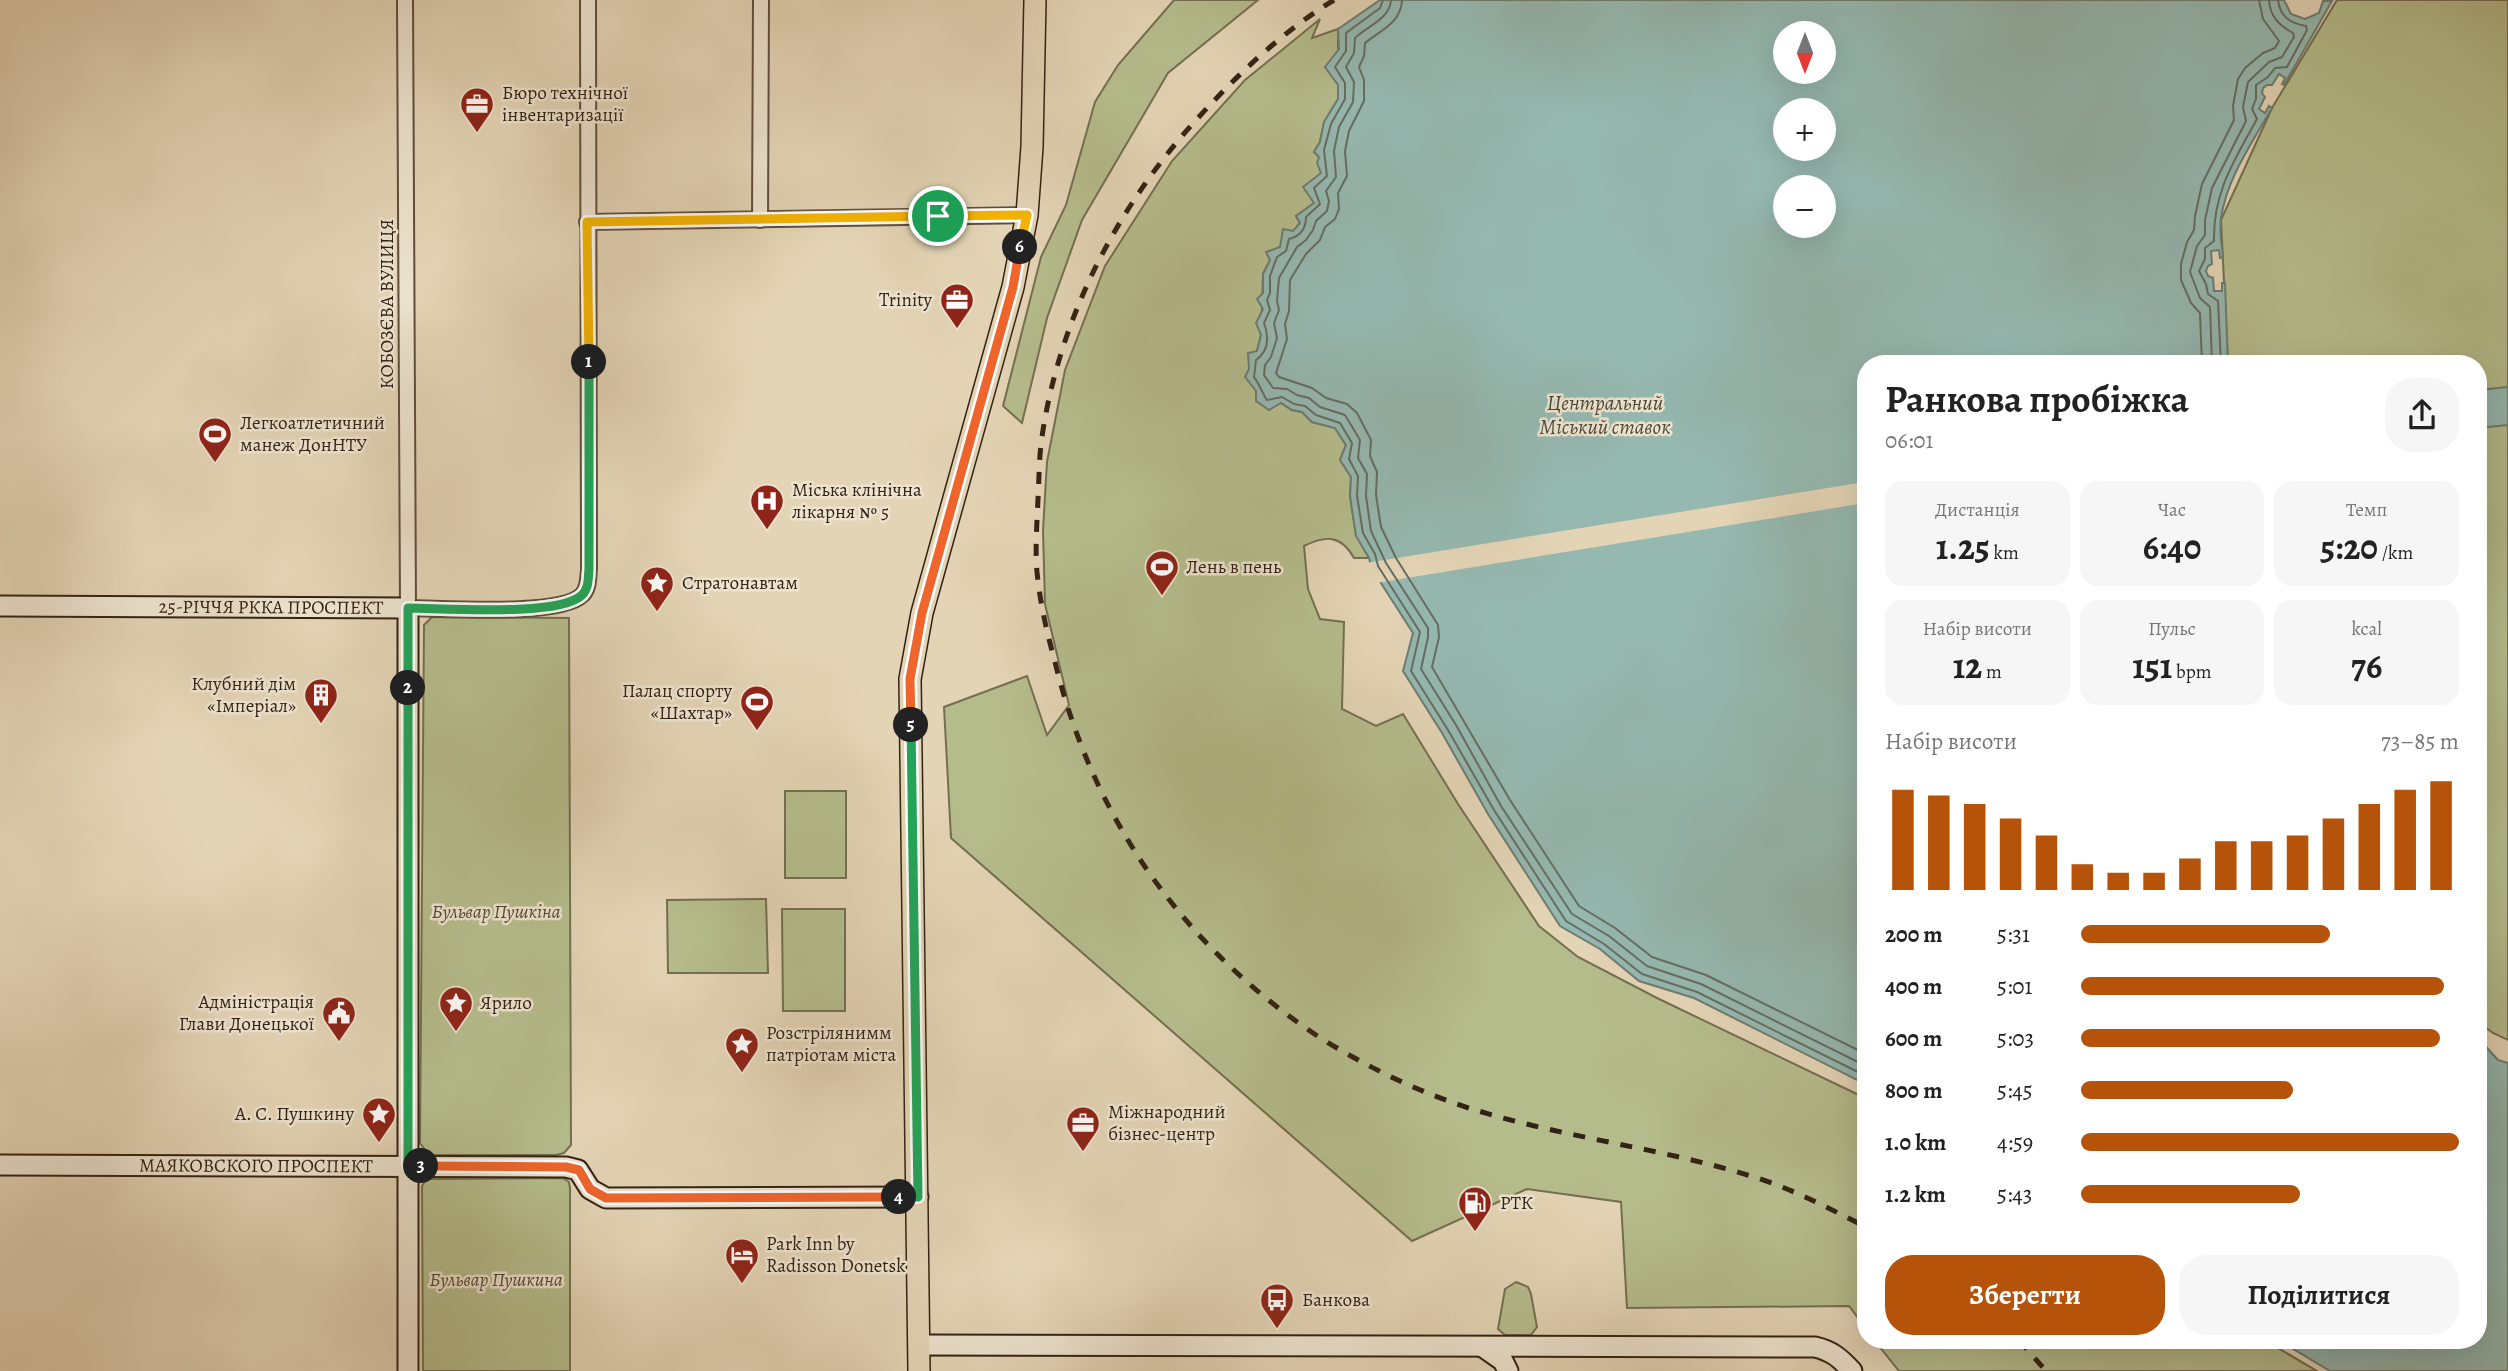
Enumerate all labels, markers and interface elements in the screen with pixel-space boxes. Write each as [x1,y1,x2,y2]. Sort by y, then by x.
north arrow [1773,21,1836,84]
map controls [1773,21,1836,238]
place label: Бюро технічної інвентаризації [502,80,629,128]
office icon: Бюро технічної інвентаризації [458,85,496,134]
button: + [1773,98,1836,161]
button: − [1773,175,1836,238]
pin [908,186,968,246]
icon: arrive [919,197,957,235]
street label: КОБОЗЄВА ВУЛИЦЯ [374,219,400,389]
pin: 6 [1002,230,1038,264]
text: 6 [1015,233,1024,259]
office icon: Trinity [938,281,976,330]
place label: Trinity [879,287,933,313]
pin: 1 [572,344,606,380]
text: 1 [585,348,592,374]
text: Ранкова пробіжка [1885,373,2189,425]
button: share [2385,378,2459,452]
water label: Центральний Міський ставок [1539,389,1671,441]
place label: Легкоатлетичний манеж ДонНТУ [240,410,385,458]
sports icon: Легкоатлетичний манеж ДонНТУ [196,415,234,464]
text: 06:01 [1885,425,1933,456]
place label: Міська клінічна лікарня № 5 [792,477,922,525]
hospital icon: Міська клінічна лікарня № 5 [748,482,786,531]
text: Дистанція [1935,497,2020,523]
text: Час [2158,497,2186,523]
text: Темп [2346,497,2387,523]
text: 1.25 [1936,523,1990,571]
text: 6:40 [2143,523,2201,571]
text: 5:20 [2320,523,2378,571]
text: km [1990,540,2019,566]
text: /km [2378,540,2413,566]
sports icon: Лень в пень [1143,548,1181,597]
place label: Лень в пень [1186,554,1281,580]
place icon: Стратонавтам [638,564,676,613]
place label: Стратонавтам [682,570,798,596]
street label: 25-РІЧЧЯ РККА ПРОСПЕКТ [158,594,384,621]
text: Набір висоти [1923,616,2032,642]
text: Пульс [2148,616,2196,642]
text: kcal [2351,616,2382,642]
text: 12 [1953,642,1982,690]
text: 151 [2132,642,2172,690]
text: 76 [2351,642,2382,690]
text: m [1982,659,2002,685]
text: bpm [2172,659,2212,685]
pin: 2 [390,670,426,706]
place label: Клубний дім «Імперіал» [191,671,296,719]
text: 2 [403,674,412,700]
building icon: Клубний дім «Імперіал» [302,676,340,725]
place label: Палац спорту «Шахтар» [622,678,732,726]
sports icon: Палац спорту «Шахтар» [738,683,776,732]
pin: 5 [894,708,928,742]
text: 5 [906,711,915,737]
text: Набір висоти [1885,726,2017,757]
text: 73–85 m [2381,726,2459,757]
park label: Бульвар Пушкіна [431,899,561,925]
text: 200 m [1885,919,1943,950]
text: 5:31 [1997,919,2030,950]
text: 400 m [1885,971,1942,1002]
text: 5:01 [1997,971,2033,1002]
place icon: Ярило [437,984,475,1033]
place label: Адміністрація Глави Донецької [179,989,315,1037]
place label: Ярило [480,990,532,1016]
public building icon: Адміністрація Глави Донецької [320,994,358,1043]
place label: Розстрілянимм патріотам міста [766,1020,896,1068]
text: 600 m [1885,1023,1942,1054]
text: 5:03 [1997,1023,2034,1054]
place icon: Розстрілянимм патріотам міста [723,1025,761,1074]
text: 800 m [1885,1075,1942,1106]
text: 5:45 [1997,1075,2033,1106]
place icon: А. С. Пушкину [360,1095,398,1144]
place label: Міжнародний бізнес-центр [1108,1099,1226,1147]
place label: А. С. Пушкину [234,1101,354,1127]
office icon: Міжнародний бізнес-центр [1064,1104,1102,1153]
text: 1.0 km [1885,1127,1946,1158]
text: 4:59 [1997,1127,2033,1158]
pin: 3 [404,1148,438,1184]
street label: МАЯКОВСКОГО ПРОСПЕКТ [139,1152,374,1179]
text: 3 [416,1152,425,1178]
text: 1.2 km [1885,1179,1946,1210]
text: 5:43 [1997,1179,2032,1210]
pin: 4 [881,1180,916,1214]
text: 4 [894,1183,903,1209]
fuel station icon: РТК [1456,1184,1494,1233]
place label: РТК [1500,1190,1533,1216]
place label: Park Inn by Radisson Donetsk [766,1231,906,1279]
hotel icon: Park Inn by Radisson Donetsk [723,1236,761,1285]
button: Зберегти [1885,1255,2165,1335]
button: Поділитися [2179,1255,2459,1335]
park label: Бульвар Пушкина [429,1267,563,1293]
bus stop icon: Банкова [1258,1281,1296,1330]
place label: Банкова [1302,1287,1370,1313]

